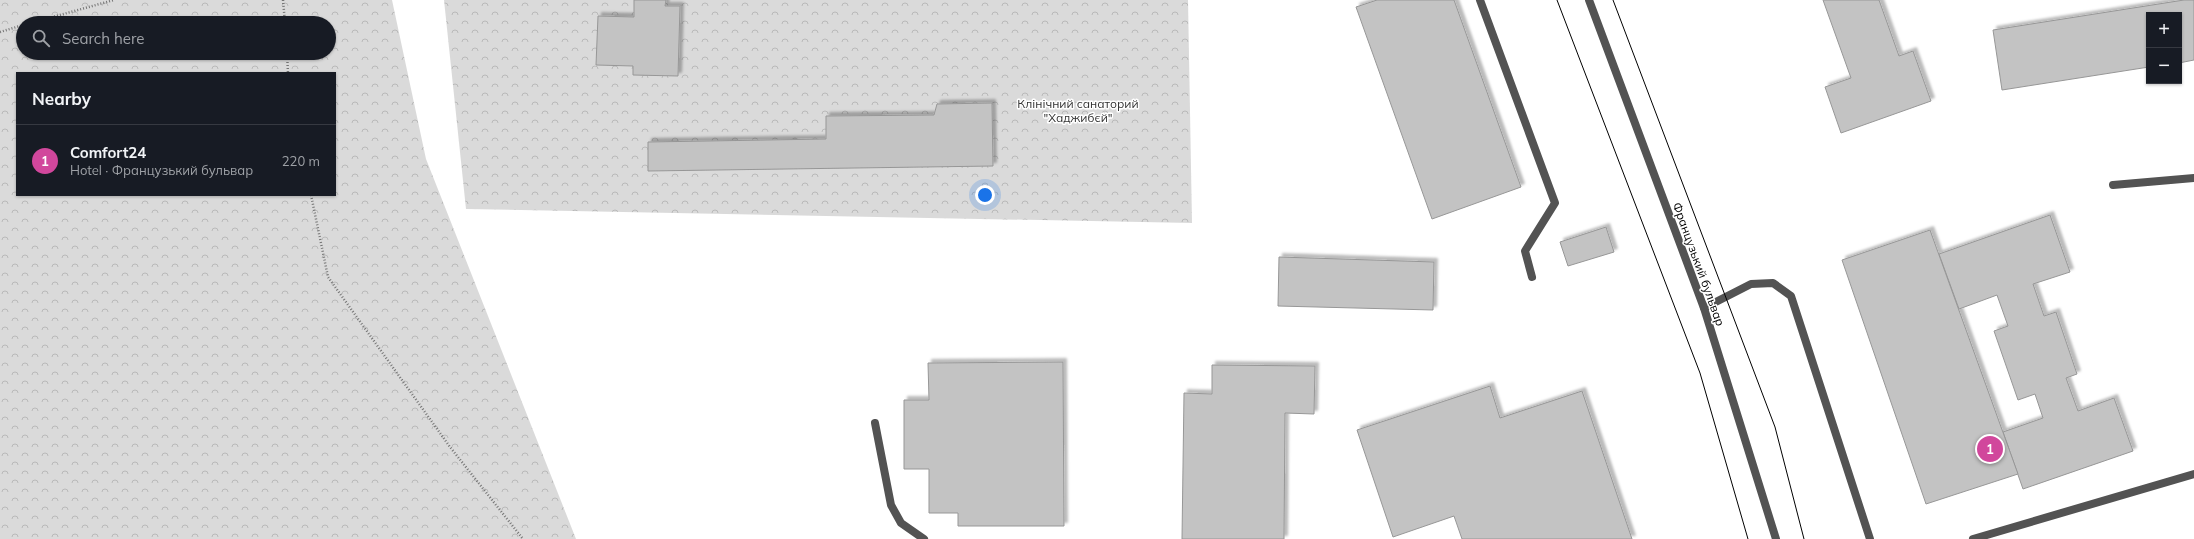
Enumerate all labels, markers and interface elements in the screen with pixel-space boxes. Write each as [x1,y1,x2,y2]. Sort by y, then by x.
map controls [2146,12,2182,84]
button: + [2146,12,2182,48]
search box [16,16,336,60]
icon: search [30,27,52,49]
text: Search here [62,29,144,48]
button: − [2146,48,2182,84]
text: Nearby [32,88,91,109]
park label: Клінічний санаторий "Хаджибєй" [1017,96,1139,125]
text: Comfort24 [70,143,146,162]
text: 1 [41,153,49,169]
text: 220 m [282,153,320,169]
text: Hotel · Французький бульвар [70,162,253,178]
your location [975,185,995,205]
street label: Французький бульвар [1670,200,1728,328]
pin: 1 [1977,434,2003,464]

